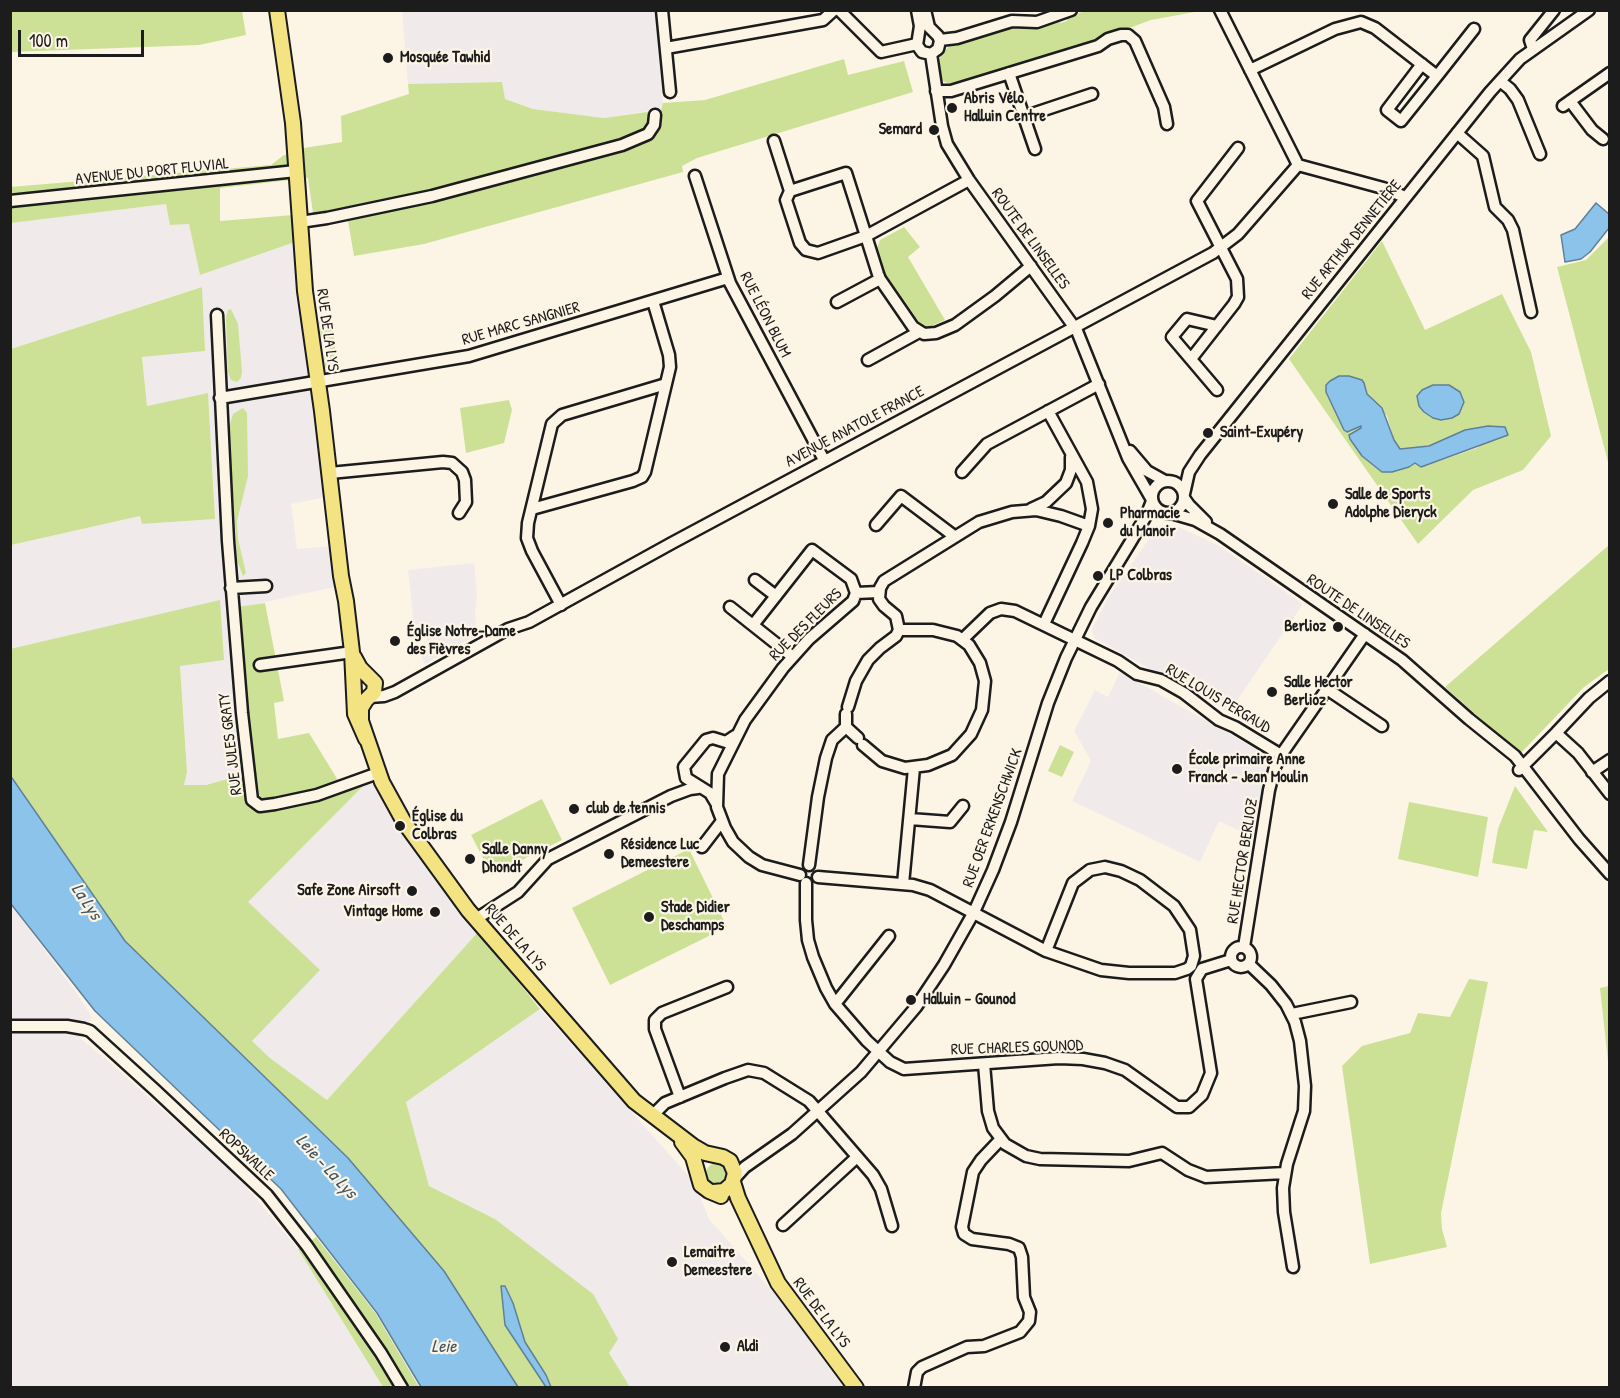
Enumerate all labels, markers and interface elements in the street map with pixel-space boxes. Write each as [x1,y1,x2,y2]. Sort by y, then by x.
scale bar [21,18,147,56]
text: 100 m [29,28,68,53]
place label: Mosquée Tawhid [400,48,490,68]
marker: Mosquée Tawhid [381,51,395,65]
place label: Abris Vélo Halluin Centre [964,89,1046,127]
marker: Abris Vélo Halluin Centre [945,101,959,115]
place label: Semard [879,120,922,140]
marker: Semard [927,123,941,137]
street label: AVENUE DU PORT FLUVIAL [74,154,230,190]
street label: RUE ARTHUR DENNETIÈRE [1298,176,1406,304]
street label: ROUTE DE LINSELLES [987,185,1073,293]
street label: RUE LÉON BLUM [735,269,795,361]
street label: RUE DE LA LYS [312,288,342,372]
street label: RUE MARC SANGNIER [460,298,582,350]
street label: AVENUE ANATOLE FRANCE [782,382,928,472]
place label: Saint-Exupéry [1220,423,1303,443]
marker: Saint-Exupéry [1201,426,1215,440]
place label: Salle de Sports Adolphe Dieryck [1345,485,1437,523]
marker: Salle de Sports Adolphe Dieryck [1326,497,1340,511]
place label: Pharmacie du Manoir [1120,504,1180,542]
marker: Pharmacie du Manoir [1101,516,1115,530]
place label: LP Colbras [1110,566,1172,586]
marker: LP Colbras [1091,569,1105,583]
street label: ROUTE DE LINSELLES [1303,570,1413,654]
street label: RUE DES FLEURS [766,585,846,665]
place label: Berlioz [1284,617,1326,637]
marker: Berlioz [1331,620,1345,634]
place label: Église Notre-Dame des Fièvres [407,622,516,660]
marker: Église Notre-Dame des Fièvres [388,634,402,648]
street label: RUE LOUIS PERGAUD [1162,660,1274,738]
place label: Salle Hector Berlioz [1284,673,1353,711]
marker: Salle Hector Berlioz [1265,685,1279,699]
street label: RUE JULES GRATY [215,692,247,796]
street label: RUE OER ERKENSCHWICK [959,746,1027,890]
place label: École primaire Anne Franck - Jean Moulin [1189,750,1308,788]
marker: École primaire Anne Franck - Jean Moulin [1170,762,1184,776]
street label: RUE HECTOR BERLIOZ [1224,797,1262,925]
place label: club de tennis [586,799,666,819]
marker: club de tennis [567,802,581,816]
place label: Église du Colbras [412,807,463,845]
marker: Église du Colbras [393,819,407,833]
place label: Résidence Luc Demeestere [621,835,699,873]
place label: Salle Danny Dhondt [482,840,548,878]
marker: Résidence Luc Demeestere [602,847,616,861]
marker: Salle Danny Dhondt [463,852,477,866]
water label: La Lys [66,880,106,924]
place label: Safe Zone Airsoft [297,881,400,901]
marker: Safe Zone Airsoft [405,884,419,898]
place label: Stade Didier Deschamps [661,898,730,936]
street label: RUE DE LA LYS [481,900,549,976]
place label: Vintage Home [343,902,423,922]
marker: Vintage Home [428,905,442,919]
marker: Stade Didier Deschamps [642,910,656,924]
place label: Halluin – Gounod [923,990,1015,1010]
marker: Halluin – Gounod [904,993,918,1007]
street label: RUE CHARLES GOUNOD [950,1036,1084,1060]
street label: ROPSWALLE [215,1125,277,1185]
water label: Leie - La Lys [291,1130,361,1204]
place label: Lemaitre Demeestere [684,1243,752,1281]
marker: Lemaitre Demeestere [665,1255,679,1269]
street label: RUE DE LA LYS [788,1274,854,1352]
water label: Leie [431,1336,457,1358]
place label: Aldi [737,1337,759,1357]
marker: Aldi [718,1340,732,1354]

